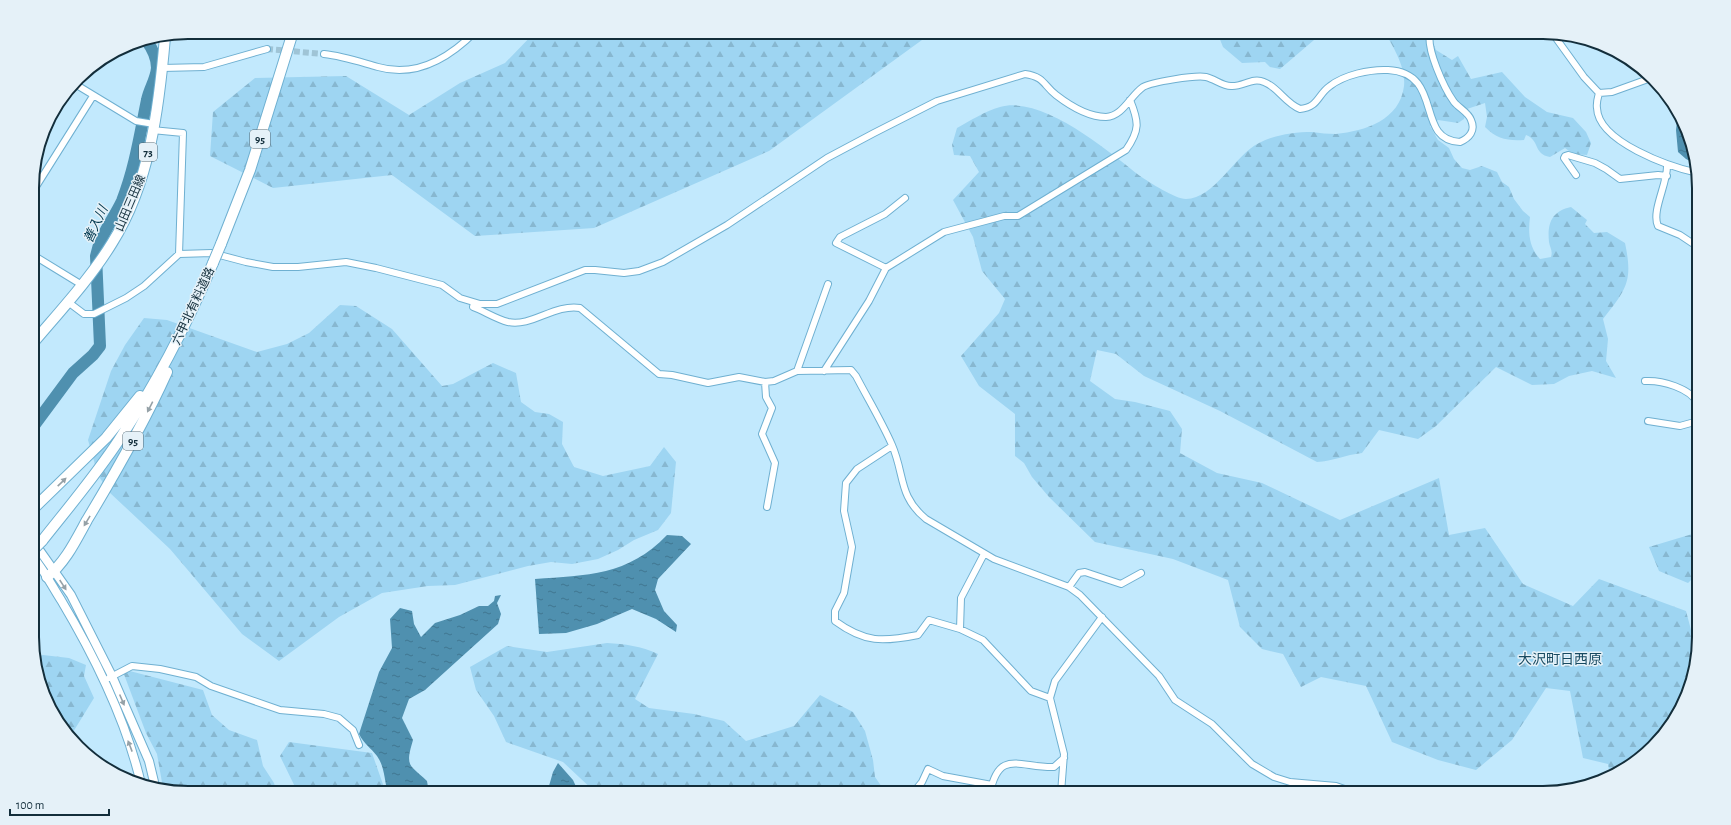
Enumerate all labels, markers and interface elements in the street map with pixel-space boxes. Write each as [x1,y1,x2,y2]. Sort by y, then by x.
road number: 95 [250,130,270,148]
road number: 73 [139,143,157,161]
street label: 山田三田線 [112,173,147,233]
water label: 善入川 [81,202,111,245]
street label: 六甲北有料道路 [169,265,216,347]
one-way arrow [147,401,153,413]
road number: 95 [123,432,143,450]
one-way arrow [57,478,66,487]
one-way arrow [83,516,91,526]
one-way arrow [60,579,67,590]
district label: 大沢町日西原 [1518,652,1602,667]
one-way arrow [120,695,126,707]
one-way arrow [127,740,133,752]
scale bar [10,791,109,817]
text: 100 m [16,799,44,811]

